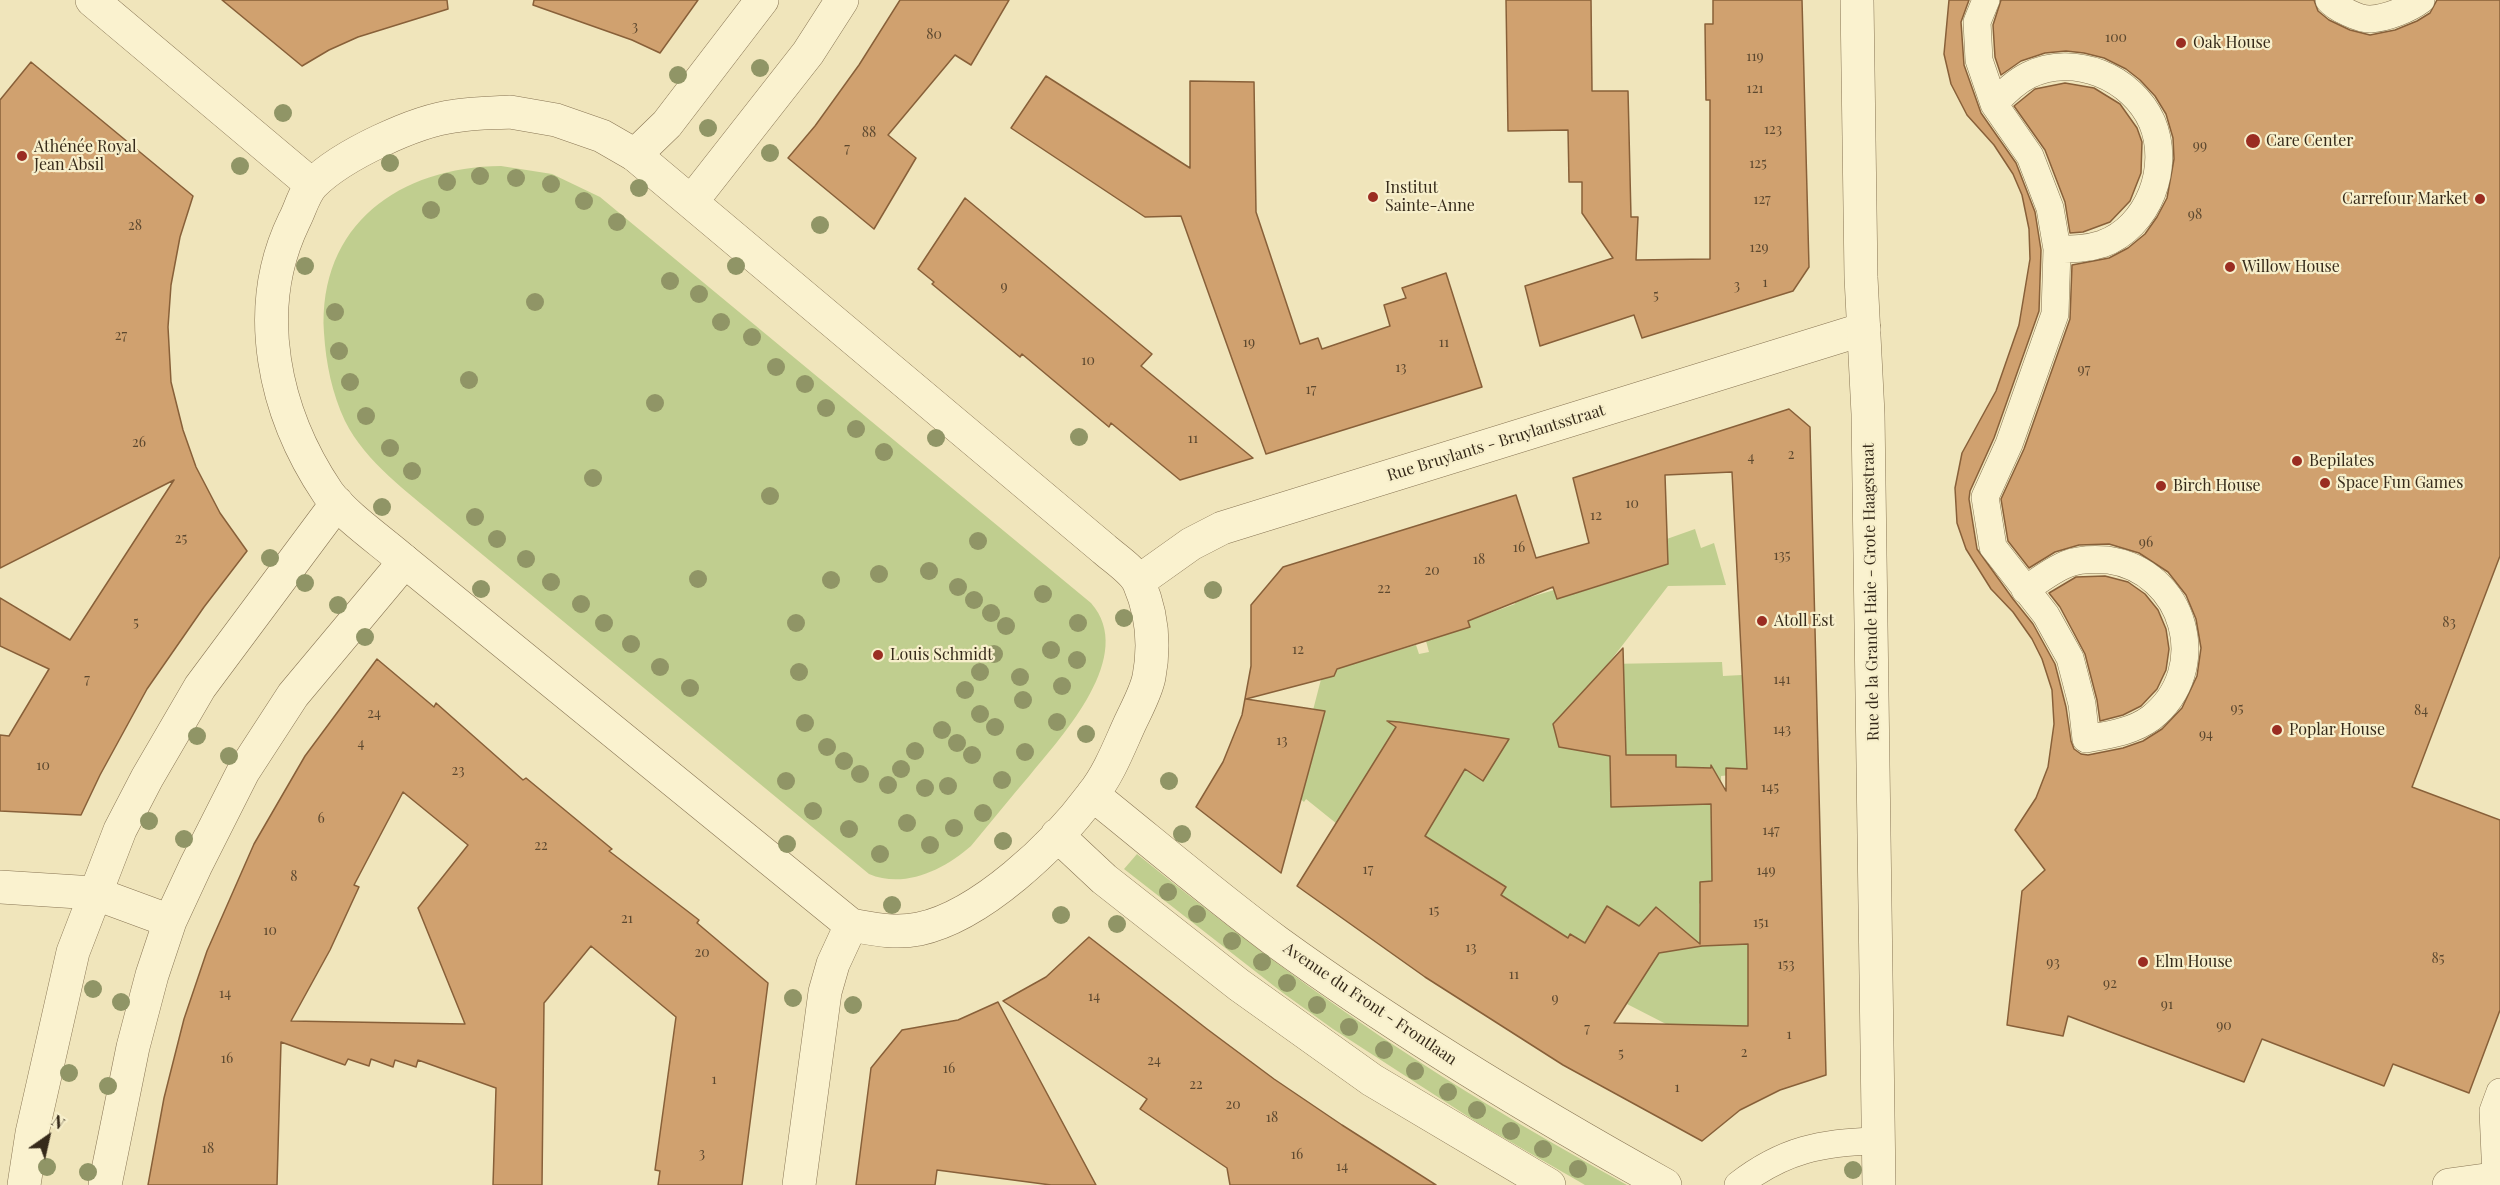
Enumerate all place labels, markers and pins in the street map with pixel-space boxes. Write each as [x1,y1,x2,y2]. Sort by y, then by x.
place label: Oak House [2193,33,2271,53]
marker: Oak House [2174,36,2188,50]
place label: Care Center [2266,131,2353,151]
marker: Care Center [2244,132,2262,150]
place label: Athénée Royal Jean Absil [34,137,136,175]
marker: Athénée Royal Jean Absil [15,149,29,163]
place label: Institut Sainte-Anne [1385,178,1475,216]
place label: Carrefour Market [2342,189,2468,209]
marker: Institut Sainte-Anne [1366,190,1380,204]
marker: Carrefour Market [2473,192,2487,206]
place label: Willow House [2242,257,2340,277]
marker: Willow House [2223,260,2237,274]
place label: Bepilates [2309,451,2375,471]
marker: Bepilates [2290,454,2304,468]
place label: Space Fun Games [2337,473,2463,493]
place label: Birch House [2173,476,2261,496]
marker: Space Fun Games [2318,476,2332,490]
marker: Birch House [2154,479,2168,493]
place label: Atoll Est [1774,611,1834,631]
marker: Atoll Est [1755,614,1769,628]
place label: Louis Schmidt [890,645,993,665]
marker: Louis Schmidt [871,648,885,662]
place label: Poplar House [2289,720,2385,740]
marker: Poplar House [2270,723,2284,737]
place label: Elm House [2155,952,2233,972]
marker: Elm House [2136,955,2150,969]

